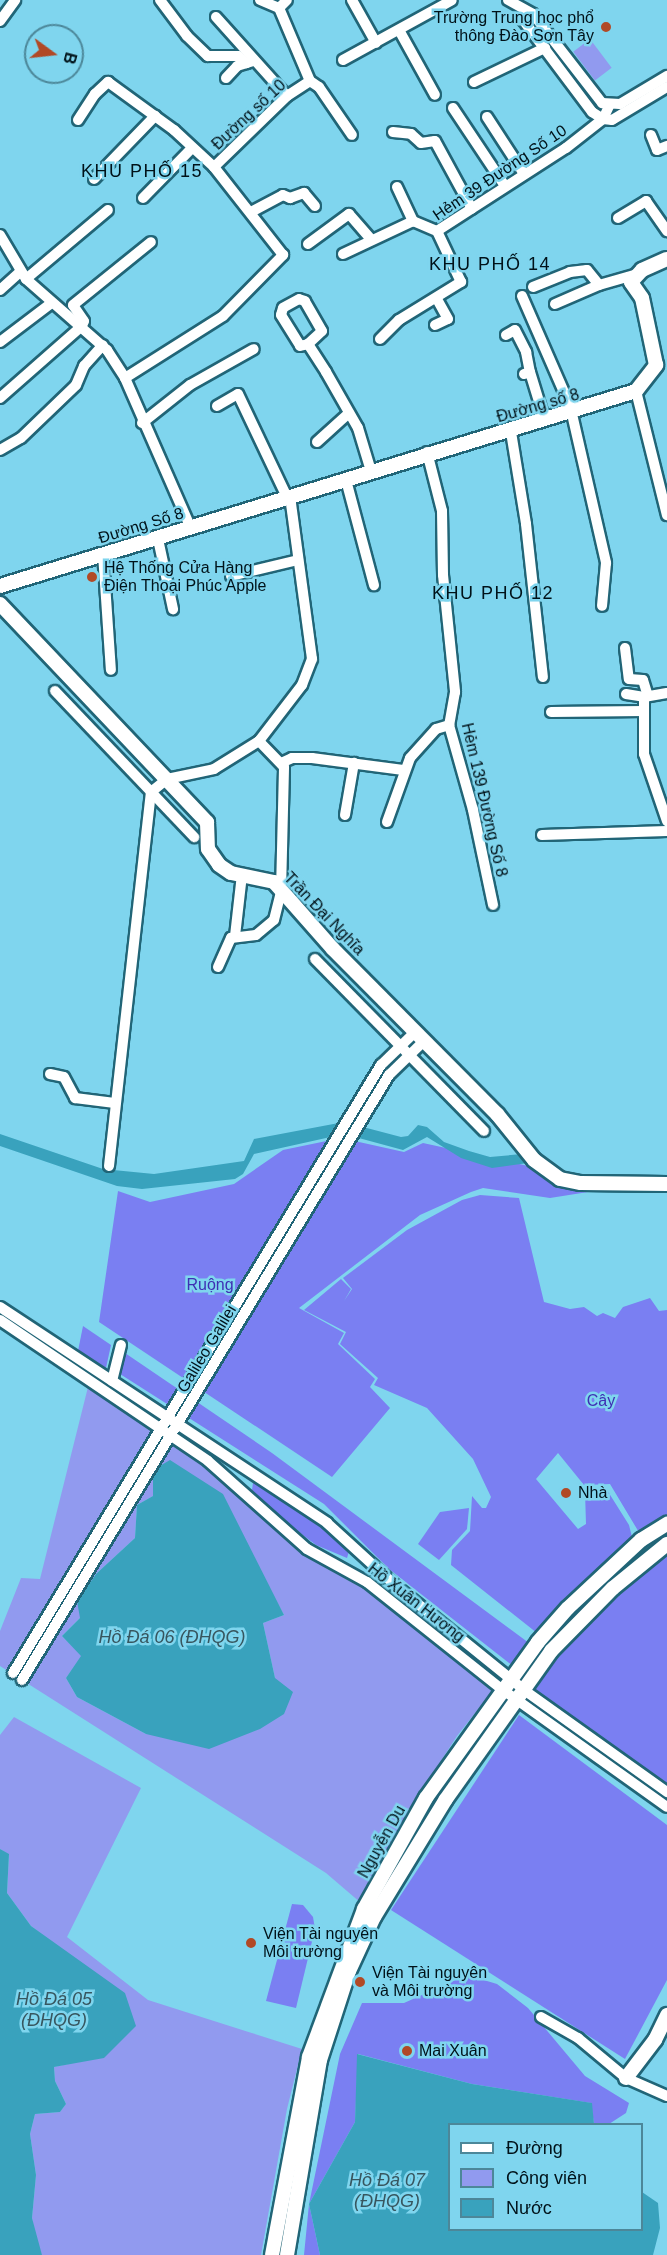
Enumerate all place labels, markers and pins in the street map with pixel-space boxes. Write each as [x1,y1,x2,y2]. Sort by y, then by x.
place label: Trường Trung học phổ thông Đào Sơn Tây [433,8,594,46]
marker: Trường Trung học phổ thông Đào Sơn Tây [599,20,613,34]
place label: Hệ Thống Cửa Hàng Điện Thoại Phúc Apple [104,558,268,596]
marker: Hệ Thống Cửa Hàng Điện Thoại Phúc Apple [85,570,99,584]
place label: Nhà [578,1483,607,1503]
marker: Nhà [559,1486,573,1500]
place label: Viện Tài nguyên Môi trường [263,1924,378,1962]
marker: Viện Tài nguyên Môi trường [244,1936,258,1950]
place label: Viện Tài nguyên và Môi trường [372,1963,487,2001]
marker: Viện Tài nguyên và Môi trường [353,1975,367,1989]
place label: Mai Xuân [419,2041,487,2061]
marker: Mai Xuân [400,2044,414,2058]

